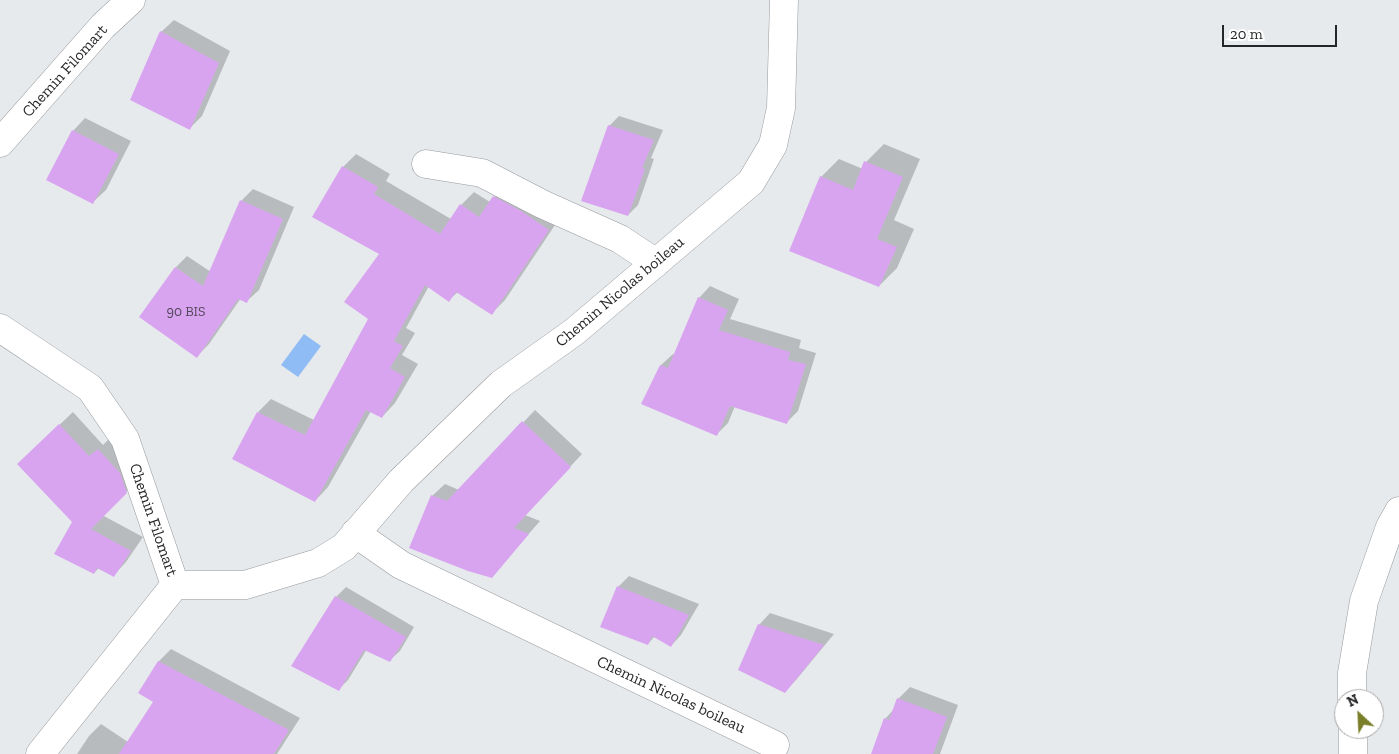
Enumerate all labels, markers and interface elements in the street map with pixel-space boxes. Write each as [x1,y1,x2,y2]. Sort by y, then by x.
scale bar [1224,15,1339,47]
street label: Chemin Filomart [18,21,112,121]
text: 20 m [1230,25,1263,43]
street label: Chemin Nicolas boileau [552,233,688,351]
house number: 90 BIS [166,304,206,320]
street label: Chemin Filomart [125,461,181,579]
street label: Chemin Nicolas boileau [594,652,748,738]
north arrow [1334,689,1384,739]
text: N [1344,691,1361,711]

